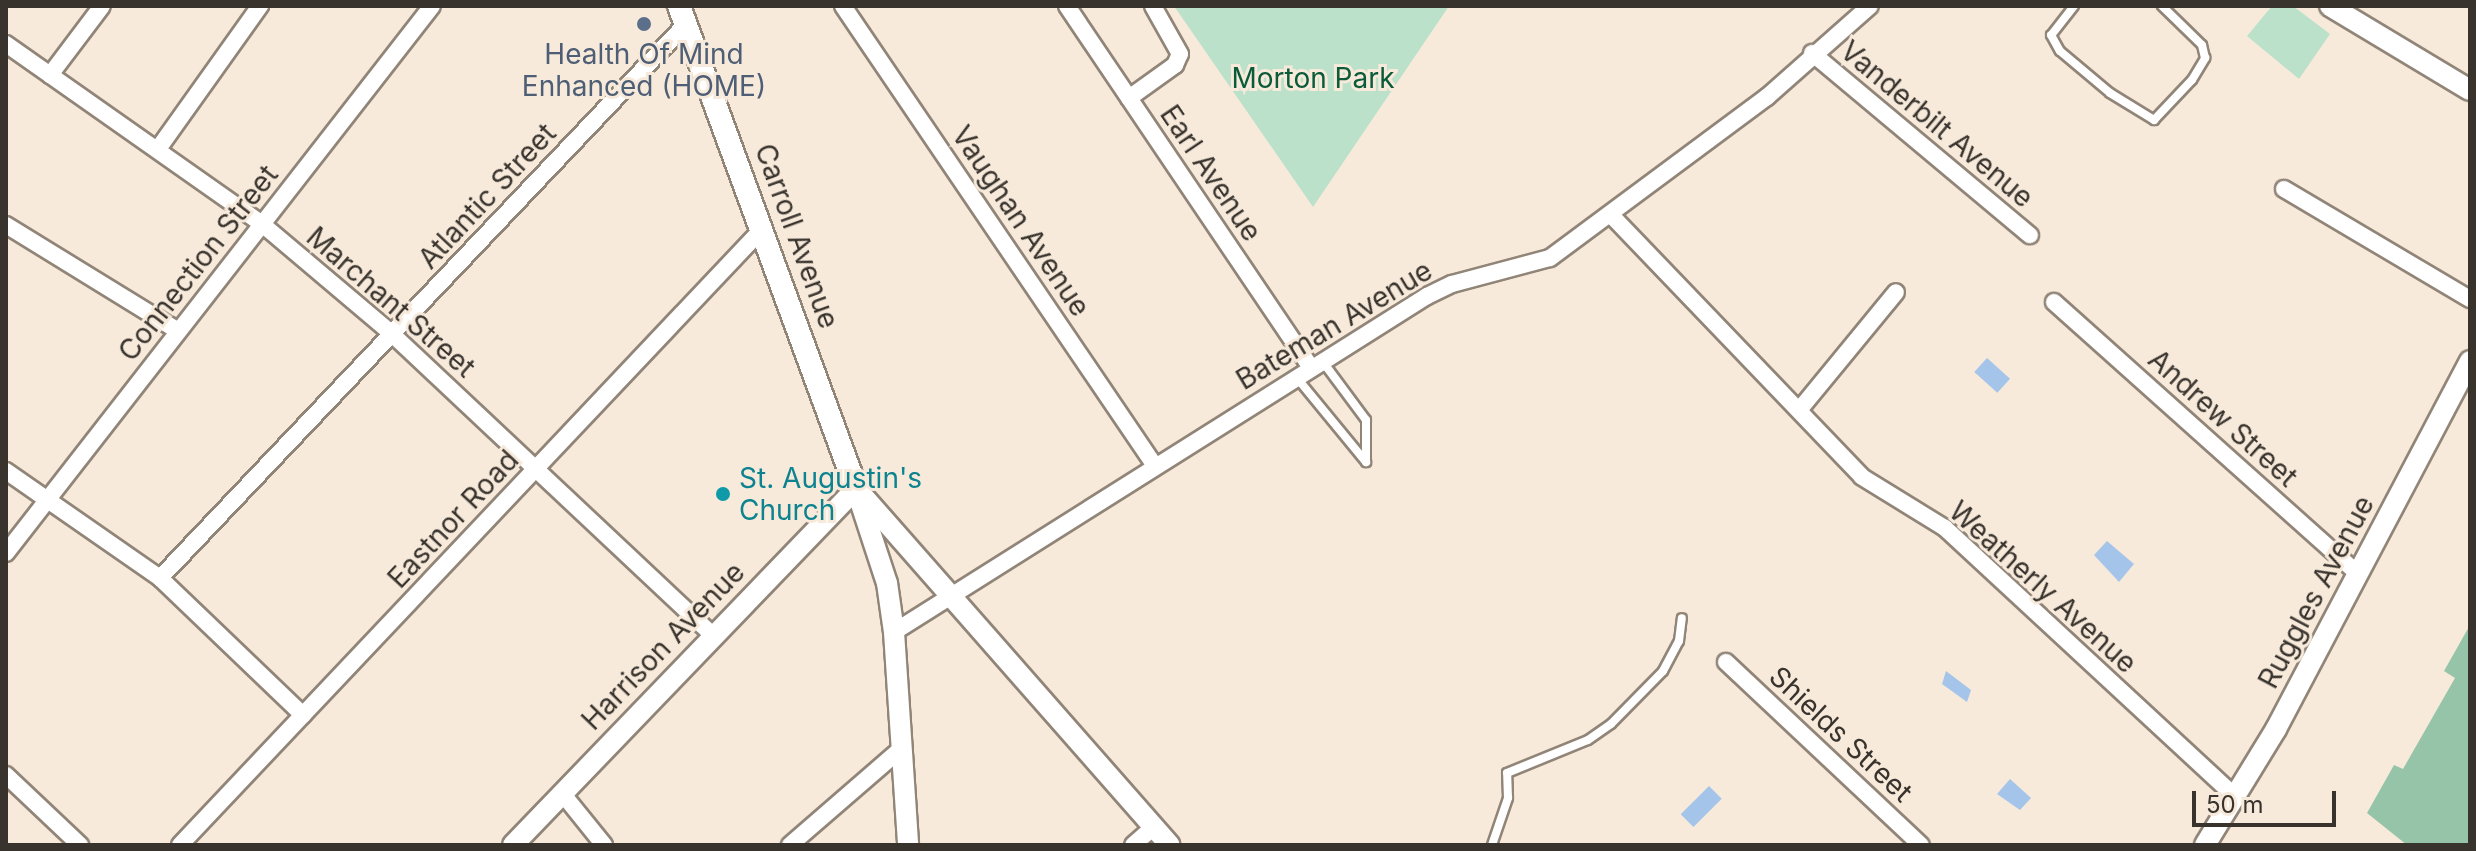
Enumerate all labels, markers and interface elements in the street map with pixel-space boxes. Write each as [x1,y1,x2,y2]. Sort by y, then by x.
marker: Health Of Mind Enhanced (HOME) [635,15,653,33]
street label: Vanderbilt Avenue [1834,34,2040,214]
place label: Health Of Mind Enhanced (HOME) [522,37,766,103]
park label: Morton Park [1231,61,1395,95]
street label: Earl Avenue [1153,99,1269,247]
street label: Atlantic Street [411,117,563,275]
street label: Vaughan Avenue [945,119,1097,323]
street label: Carroll Avenue [748,139,846,333]
street label: Connection Street [111,159,285,367]
street label: Marchant Street [300,220,482,384]
street label: Bateman Avenue [1230,253,1438,397]
street label: Andrew Street [2142,342,2304,494]
street label: Eastnor Road [381,443,525,595]
place label: St. Augustin's Church [739,461,922,527]
marker: St. Augustin's Church [714,485,732,503]
street label: Ruggles Avenue [2251,490,2381,694]
street label: Weatherly Avenue [1942,494,2144,680]
street label: Harrison Avenue [575,555,751,737]
street label: Shields Street [1763,659,1919,809]
scale bar [2196,775,2340,825]
text: 50 m [2206,790,2264,819]

